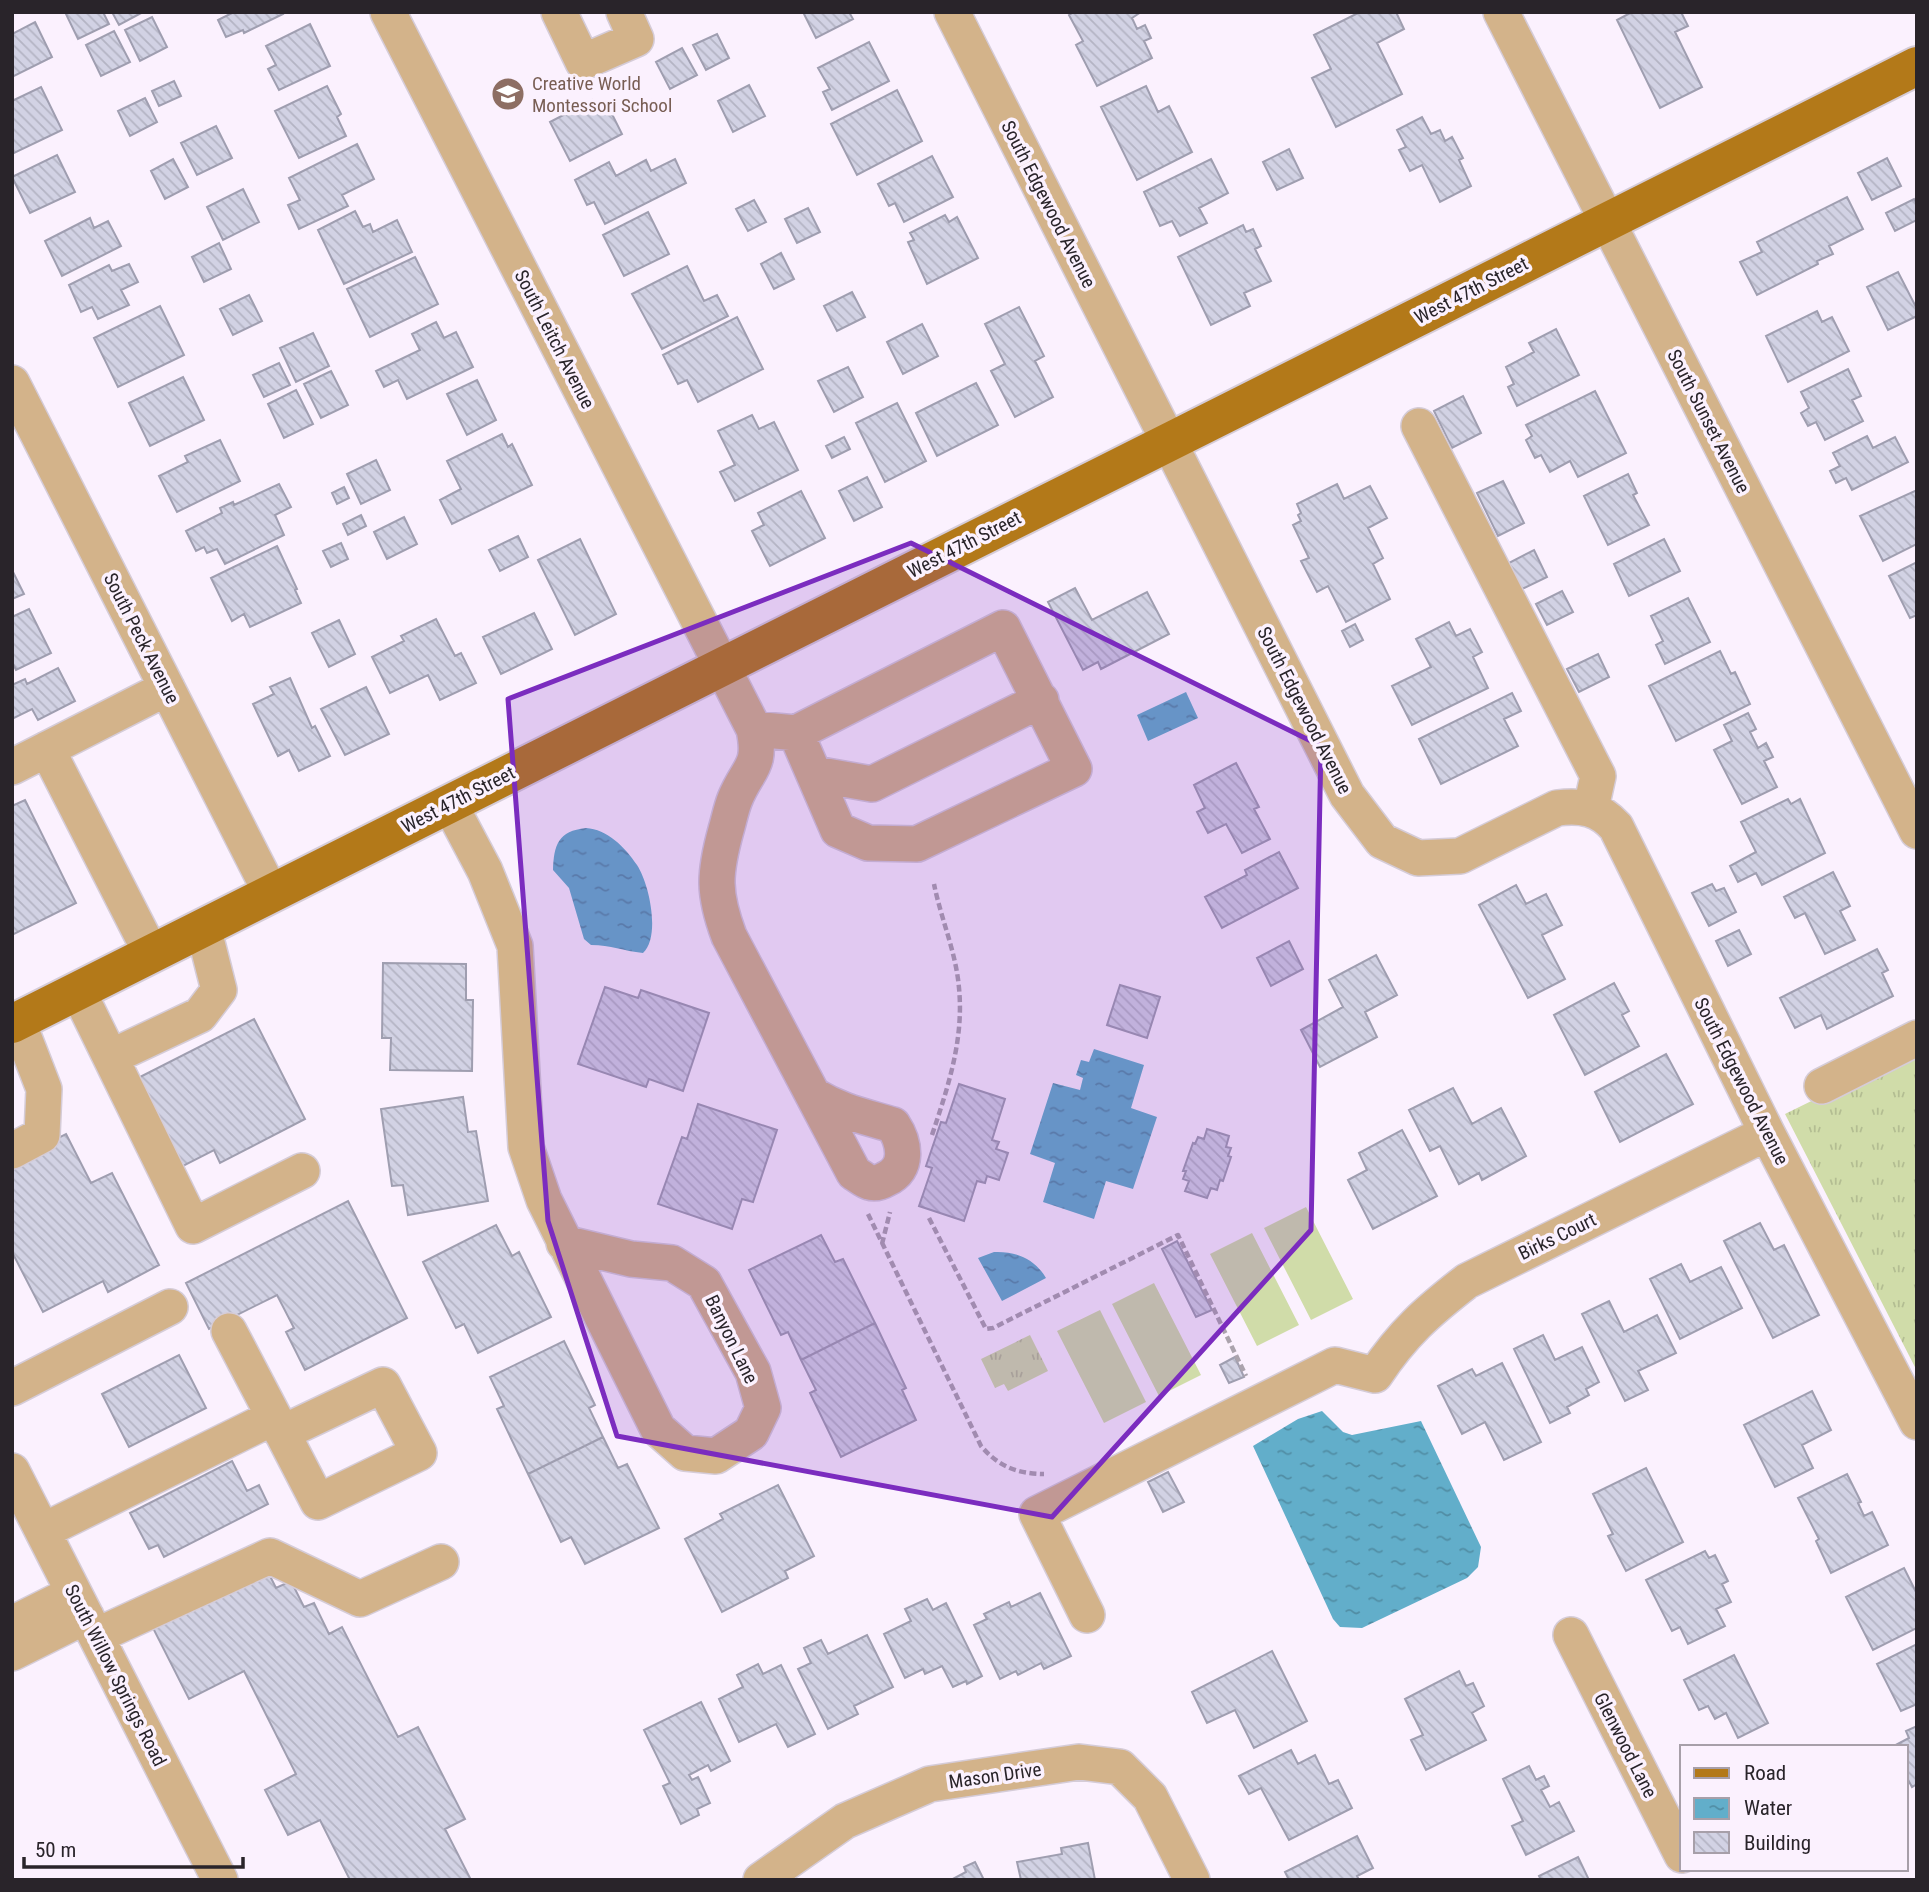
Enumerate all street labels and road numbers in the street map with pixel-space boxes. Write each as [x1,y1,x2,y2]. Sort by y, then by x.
street label: South Edgewood Avenue [996,117,1101,292]
street label: West 47th Street [1411,252,1532,329]
street label: South Leitch Avenue [510,266,599,413]
street label: South Sunset Avenue [1662,346,1755,497]
street label: West 47th Street [904,506,1025,583]
street label: South Peck Avenue [99,569,184,707]
street label: South Edgewood Avenue [1252,623,1357,798]
street label: West 47th Street [398,761,519,838]
street label: South Edgewood Avenue [1689,994,1794,1169]
street label: Birks Court [1515,1208,1600,1265]
street label: Banyon Lane [700,1291,763,1387]
street label: South Willow Springs Road [60,1581,171,1770]
street label: Glenwood Lane [1589,1689,1662,1802]
street label: Mason Drive [947,1758,1043,1793]

